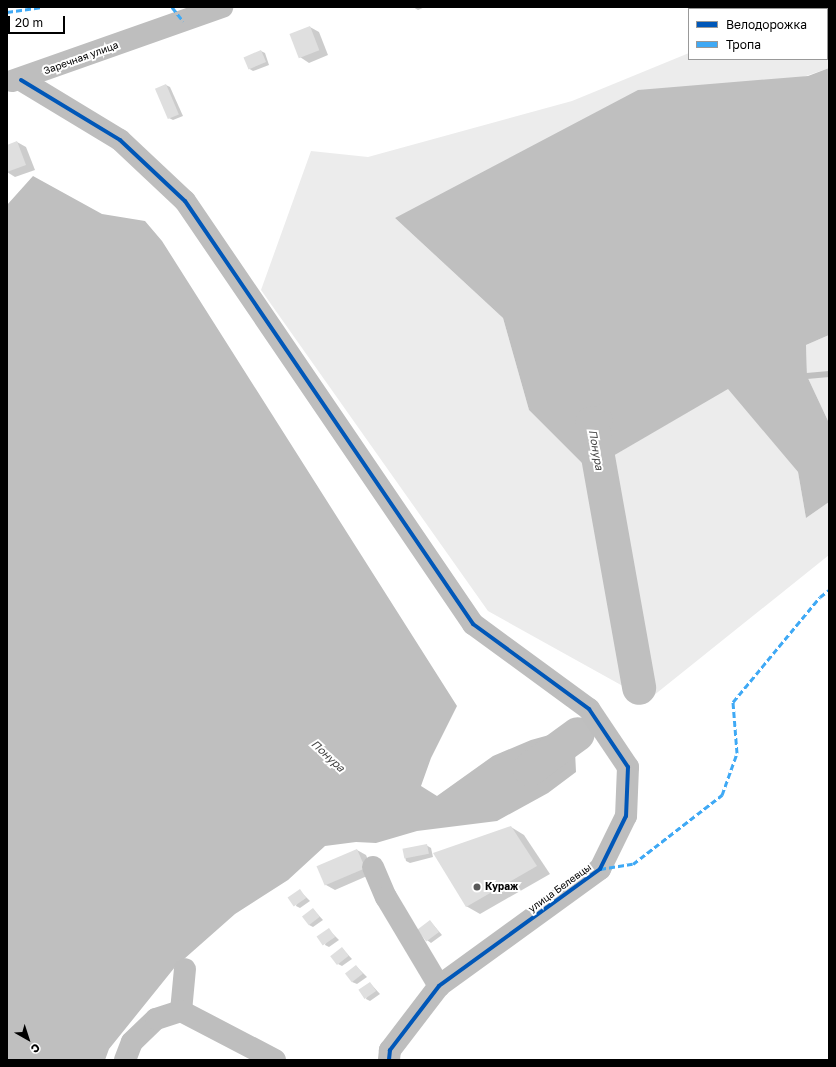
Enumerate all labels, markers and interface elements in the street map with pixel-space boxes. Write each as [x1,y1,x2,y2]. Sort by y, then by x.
scale bar [10,8,67,34]
legend [688,8,828,60]
text: 20 m [15,15,43,30]
text: Велодорожка [726,17,807,32]
text: Тропа [726,37,761,52]
street label: Заречная улица [42,39,120,77]
water label: Понура [586,429,606,471]
water label: Понура [309,737,347,775]
street label: улица Белевцы [526,861,594,915]
place label: Кураж [485,881,518,893]
marker: Кураж [472,882,482,892]
north arrow [8,1019,48,1059]
text: С [29,1041,43,1056]

